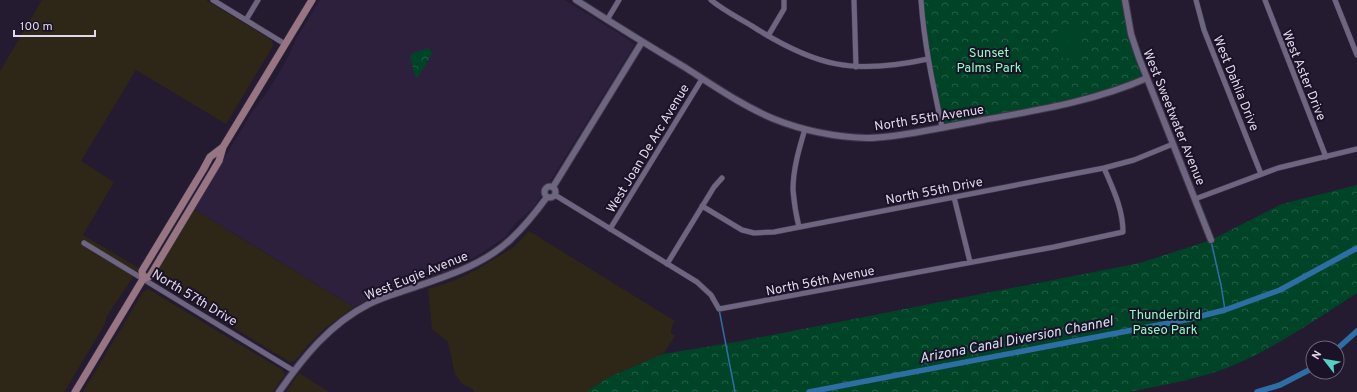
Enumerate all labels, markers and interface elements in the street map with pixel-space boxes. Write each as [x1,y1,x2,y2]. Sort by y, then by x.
scale bar [14,12,95,38]
text: 100 m [20,19,53,35]
street label: West Aster Drive [1278,28,1329,123]
street label: West Dahlia Drive [1209,34,1262,134]
park label: Sunset Palms Park [956,46,1022,77]
street label: West Sweetwater Avenue [1138,47,1208,188]
street label: West Joan De Arc Avenue [604,82,694,216]
street label: North 55th Avenue [873,102,985,136]
street label: North 55th Drive [884,175,984,209]
street label: West Eugie Avenue [363,249,471,305]
street label: North 56th Avenue [765,264,876,300]
street label: North 57th Drive [148,267,240,331]
park label: Thunderbird Paseo Park [1129,308,1201,339]
water label: Arizona Canal Diversion Channel [918,313,1116,368]
north arrow [1305,340,1345,380]
text: N [1309,348,1325,362]

